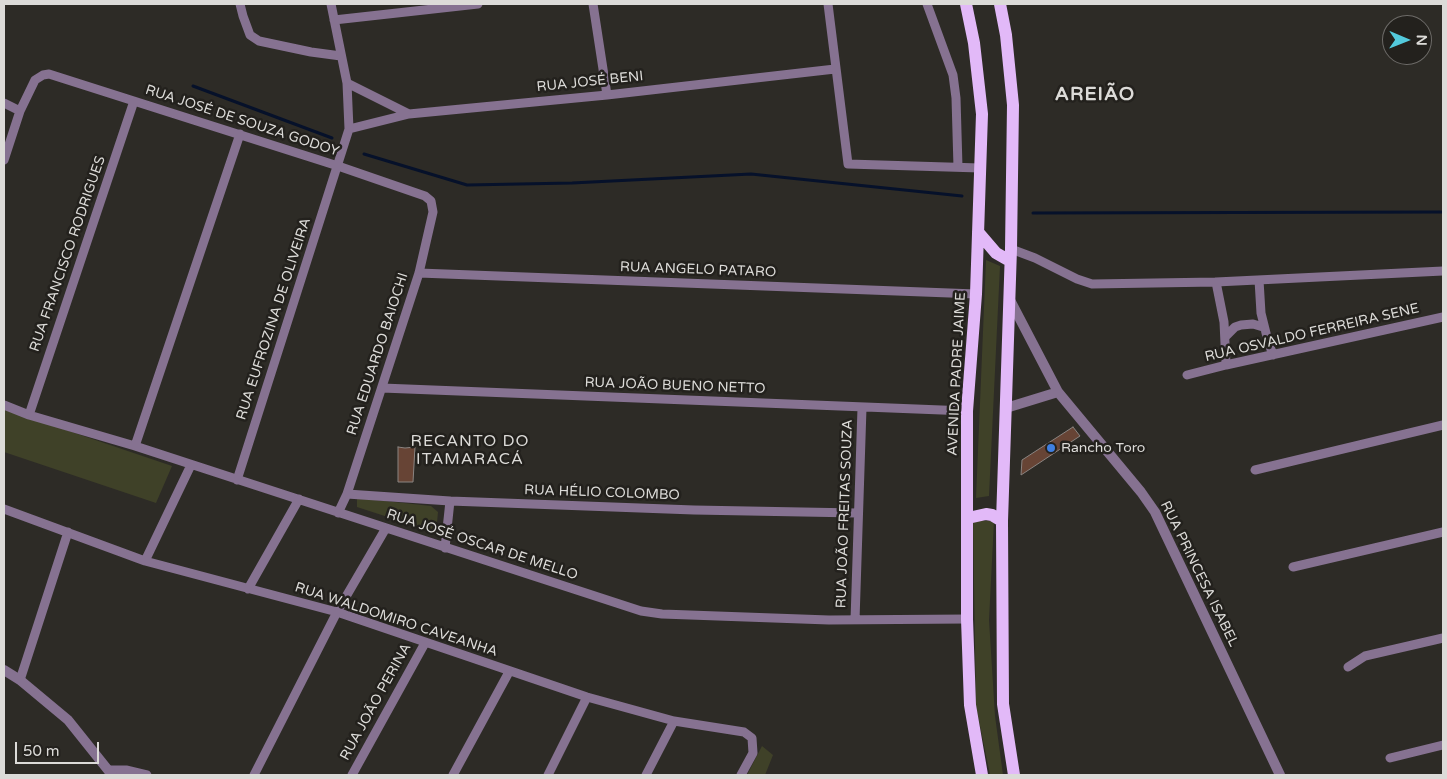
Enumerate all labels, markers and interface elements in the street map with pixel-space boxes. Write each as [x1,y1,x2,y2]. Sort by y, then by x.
north arrow [1382,15,1432,65]
text: N [1413,34,1430,46]
street label: RUA JOSÉ BENI [536,68,644,96]
street label: RUA JOSÉ DE SOUZA GODOY [143,82,341,160]
district label: AREIÃO [1054,84,1136,106]
street label: RUA FRANCISCO RODRIGUES [27,154,109,354]
street label: RUA EUFROZINA DE OLIVEIRA [233,216,315,422]
street label: RUA ANGELO PATARO [620,259,776,281]
street label: RUA EDUARDO BAIOCHI [344,271,412,437]
street label: AVENIDA PADRE JAIME [944,292,970,456]
street label: RUA OSVALDO FERREIRA SENE [1203,300,1421,366]
street label: RUA JOÃO BUENO NETTO [584,374,766,398]
street label: RUA JOÃO FREITAS SOUZA [833,419,857,609]
district label: RECANTO DO ITAMARACÁ [409,432,531,470]
place label: Rancho Toro [1061,440,1145,456]
marker: Rancho Toro [1045,442,1057,454]
street label: RUA HÉLIO COLOMBO [524,482,680,504]
street label: RUA PRINCESA ISABEL [1156,498,1242,650]
street label: RUA JOSÉ OSCAR DE MELLO [384,506,580,584]
street label: RUA WALDOMIRO CAVEANHA [292,579,500,661]
street label: RUA JOÃO PERINA [337,641,415,763]
scale bar [18,732,101,764]
text: 50 m [23,742,60,760]

